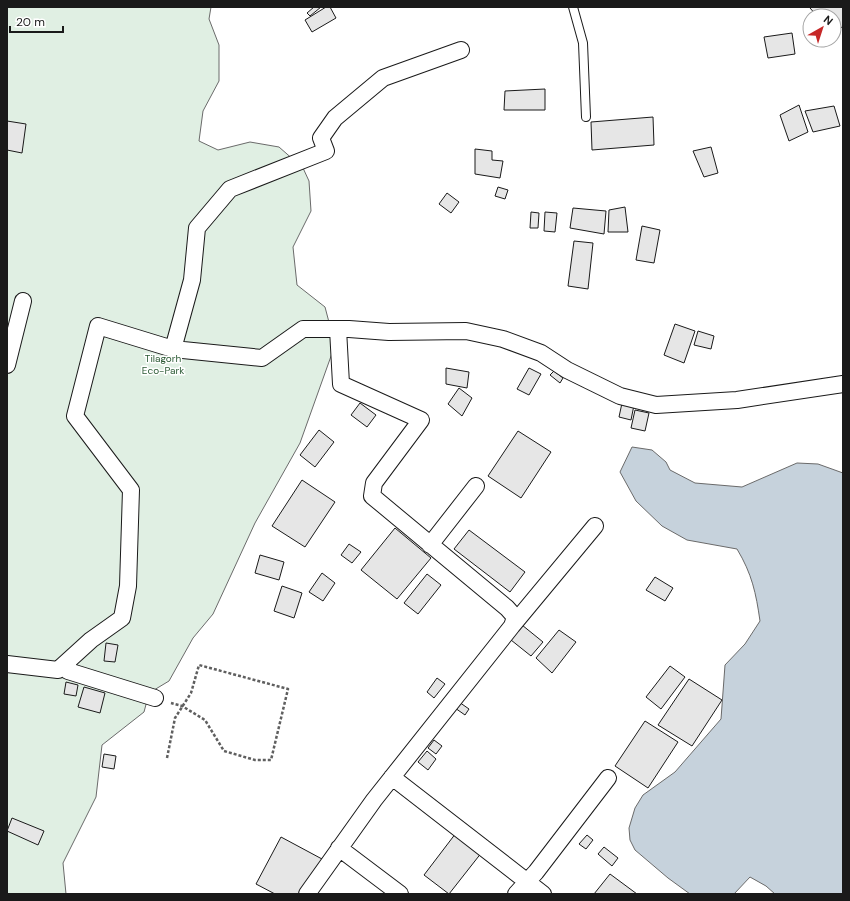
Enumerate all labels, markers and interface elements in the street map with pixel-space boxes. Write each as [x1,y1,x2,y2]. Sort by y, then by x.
scale bar [10,8,63,34]
north arrow [802,8,842,48]
text: N [821,12,836,28]
text: 20 m [16,14,45,30]
park label: Tilagorh Eco-Park [142,352,184,377]

